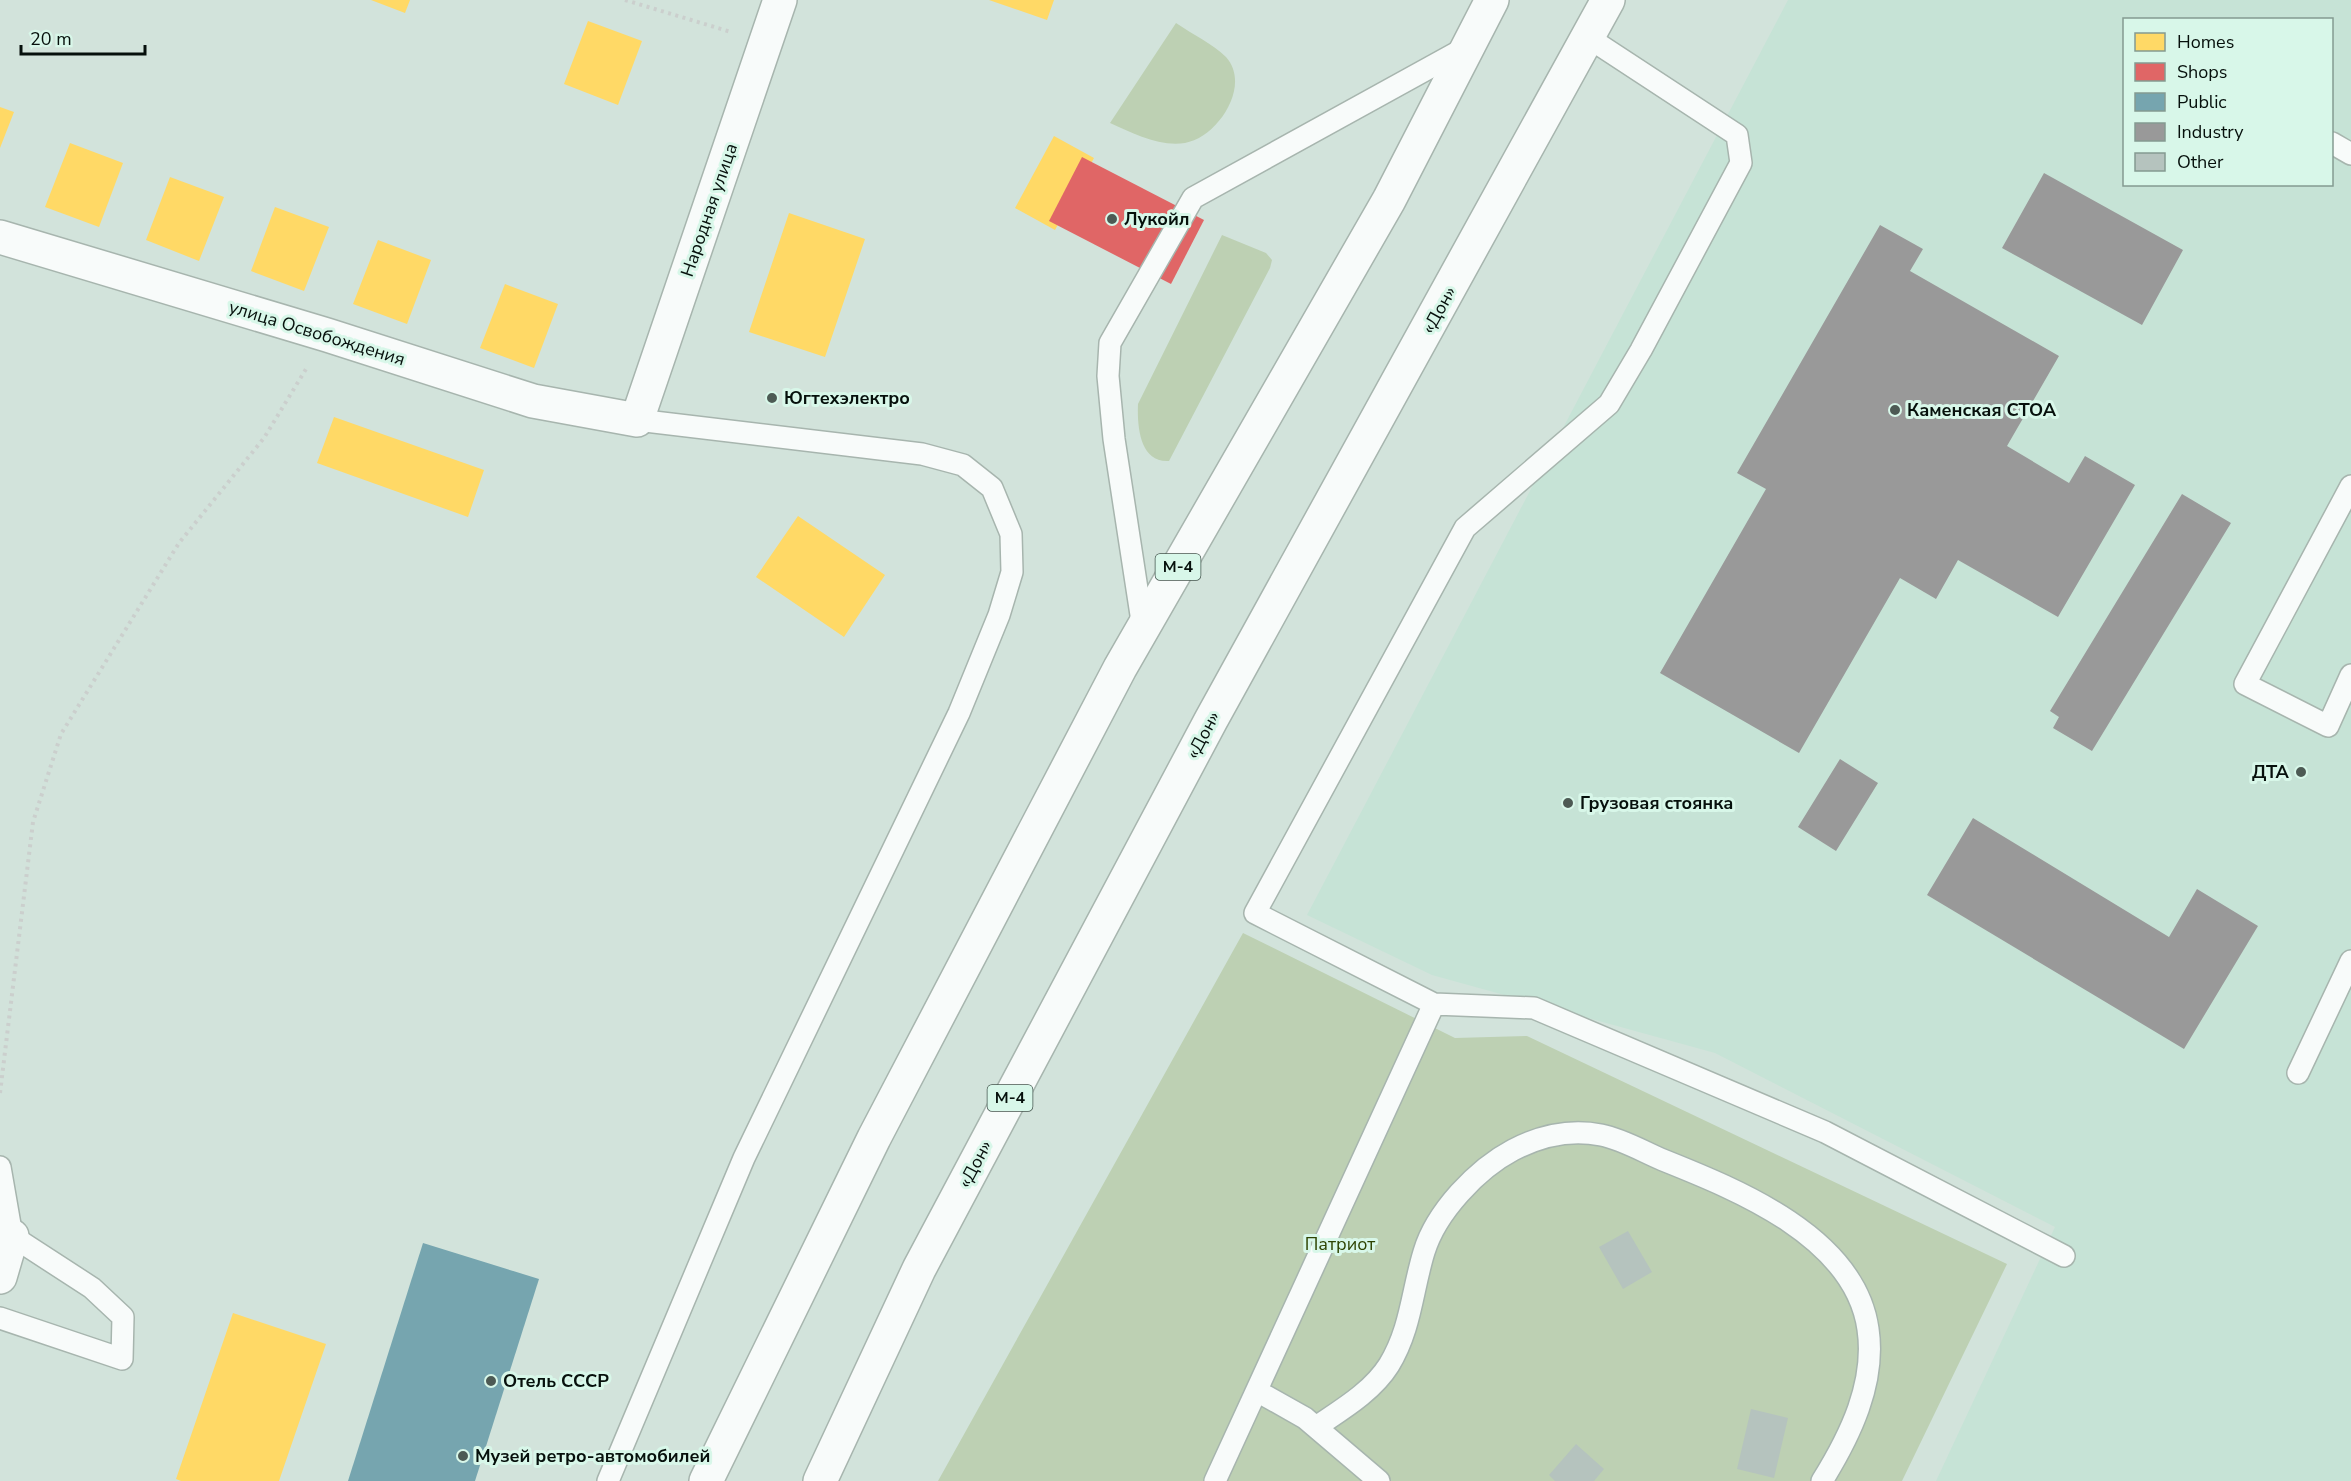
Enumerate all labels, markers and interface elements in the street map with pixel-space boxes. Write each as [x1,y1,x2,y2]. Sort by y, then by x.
scale bar [21,18,146,56]
legend [2123,18,2333,186]
text: 20 m [30,27,72,51]
text: Homes [2177,30,2234,54]
text: Shops [2177,60,2227,84]
text: Public [2177,90,2227,114]
text: Industry [2177,120,2244,144]
street label: Народная улица [675,140,743,280]
text: Other [2177,150,2224,174]
place label: Лукойл [1124,207,1190,231]
marker: Лукойл [1105,212,1119,226]
street label: «Дон» [1416,282,1462,338]
street label: улица Освобождения [226,295,408,371]
place label: Югтехэлектро [784,386,910,410]
marker: Югтехэлектро [765,391,779,405]
place label: Каменская СТОА [1907,398,2057,422]
marker: Каменская СТОА [1888,403,1902,417]
road number: М-4 [1156,554,1200,580]
street label: «Дон» [1181,707,1225,763]
place label: ДТА [2252,760,2290,784]
marker: ДТА [2294,765,2308,779]
place label: Грузовая стоянка [1580,791,1733,815]
marker: Грузовая стоянка [1561,796,1575,810]
road number: М-4 [988,1085,1032,1111]
street label: «Дон» [953,1136,997,1192]
park label: Патриот [1305,1232,1375,1256]
place label: Отель СССР [503,1369,609,1393]
marker: Отель СССР [484,1374,498,1388]
place label: Музей ретро-автомобилей [475,1444,710,1468]
marker: Музей ретро-автомобилей [456,1449,470,1463]

